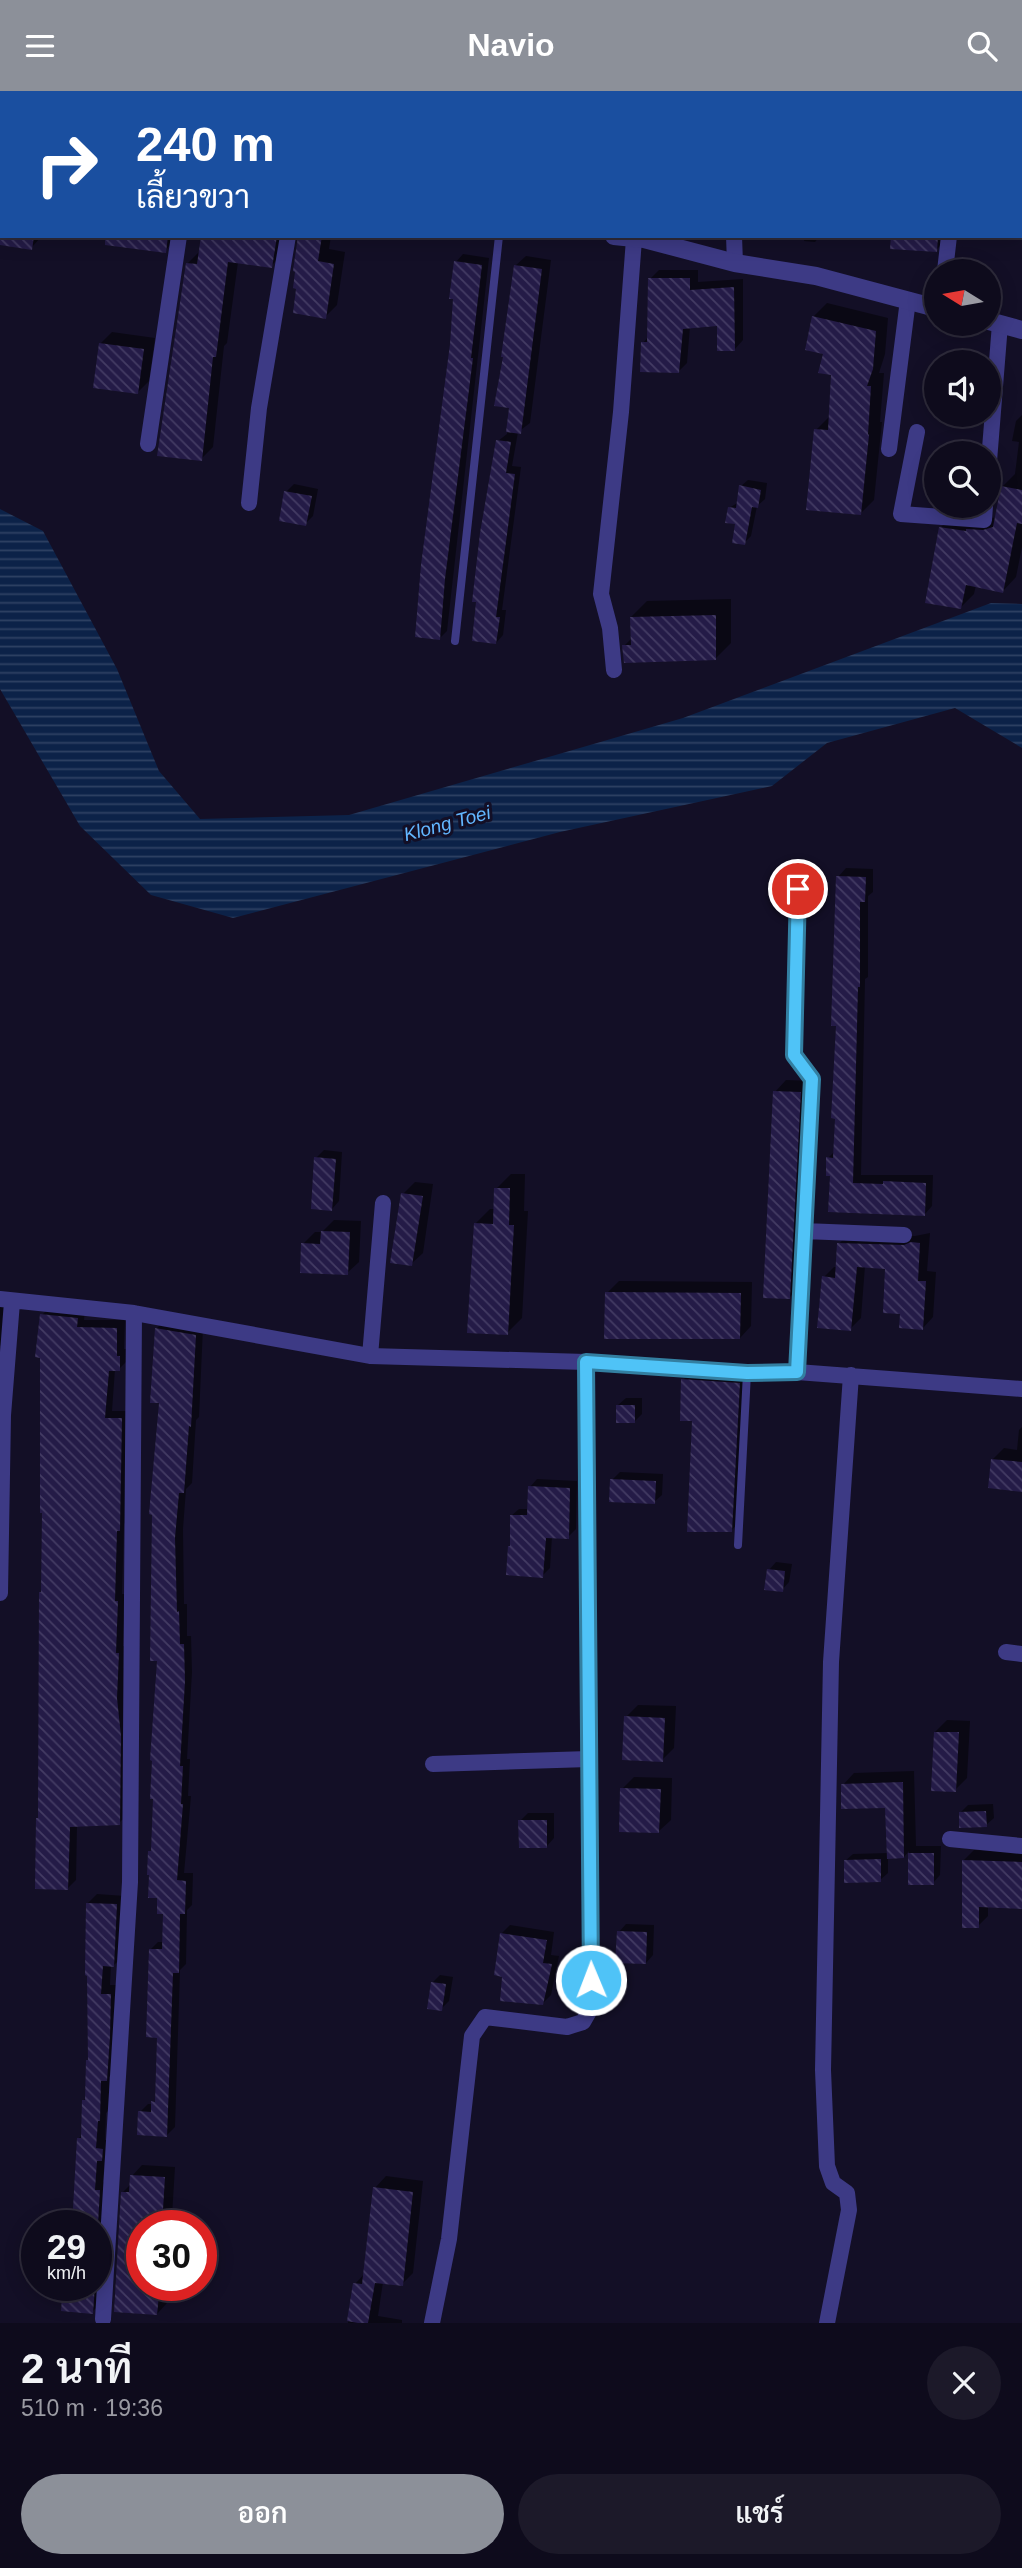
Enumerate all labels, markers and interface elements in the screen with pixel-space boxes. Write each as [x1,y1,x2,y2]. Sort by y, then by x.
icon: menu [21,27,59,65]
text: Navio [467,27,555,63]
icon: search [963,27,1001,65]
text: 240 m [136,117,275,171]
icon: right [21,119,112,210]
text: เลี้ยวขวา [136,179,250,215]
north arrow [924,259,1001,336]
map controls [924,259,1001,518]
button: sound [924,350,1001,427]
button: search [924,441,1001,518]
water label: Klong Toei [401,802,494,845]
pin [768,859,828,919]
icon: arrive [779,870,817,908]
position arrow [554,1943,628,2017]
speed limit sign: 30 [126,2210,217,2301]
text: 29 [47,2227,86,2266]
text: km/h [47,2263,86,2283]
text: 2 นาที [21,2345,132,2392]
button: close [927,2346,1001,2420]
text: 510 m · 19:36 [21,2395,163,2421]
button: ออก [21,2474,504,2554]
button: แชร์ [518,2474,1001,2554]

